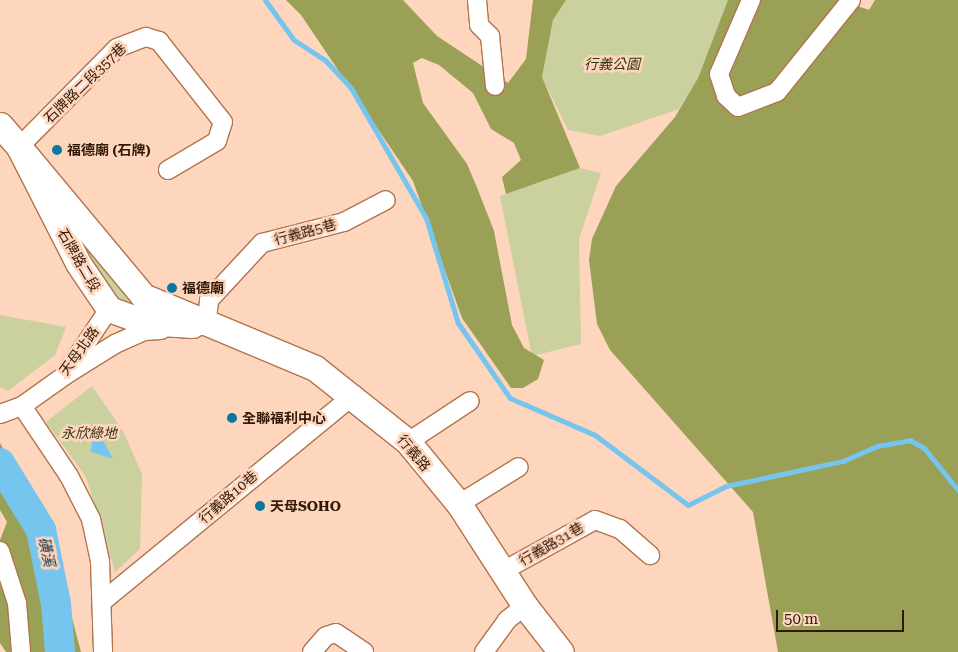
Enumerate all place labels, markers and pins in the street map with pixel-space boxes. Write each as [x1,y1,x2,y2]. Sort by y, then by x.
place label: 福德廟 (石牌) [67,142,151,158]
marker: 福德廟 (石牌) [51,144,63,156]
place label: 福德廟 [182,280,224,296]
marker: 福德廟 [166,282,178,294]
place label: 全聯福利中心 [242,410,326,426]
marker: 全聯福利中心 [226,412,238,424]
place label: 天母SOHO [270,498,341,514]
marker: 天母SOHO [254,500,266,512]

